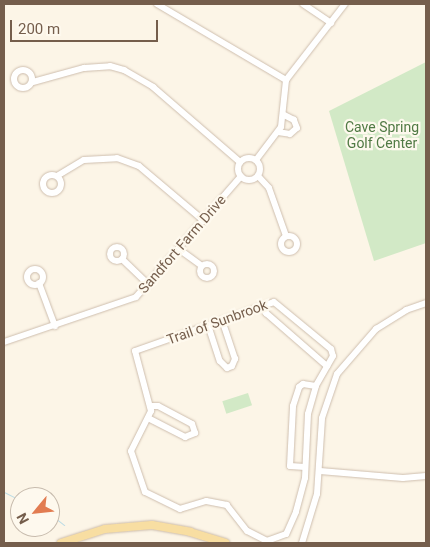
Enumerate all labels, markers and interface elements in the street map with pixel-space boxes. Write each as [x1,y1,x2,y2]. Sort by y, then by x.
scale bar [12,10,160,42]
text: 200 m [18,20,60,38]
park label: Cave Spring Golf Center [345,119,419,152]
street label: Sandfort Farm Drive [135,191,229,297]
street label: Trail of Sunbrook [164,296,270,348]
north arrow [10,487,60,537]
text: N [13,510,32,527]

